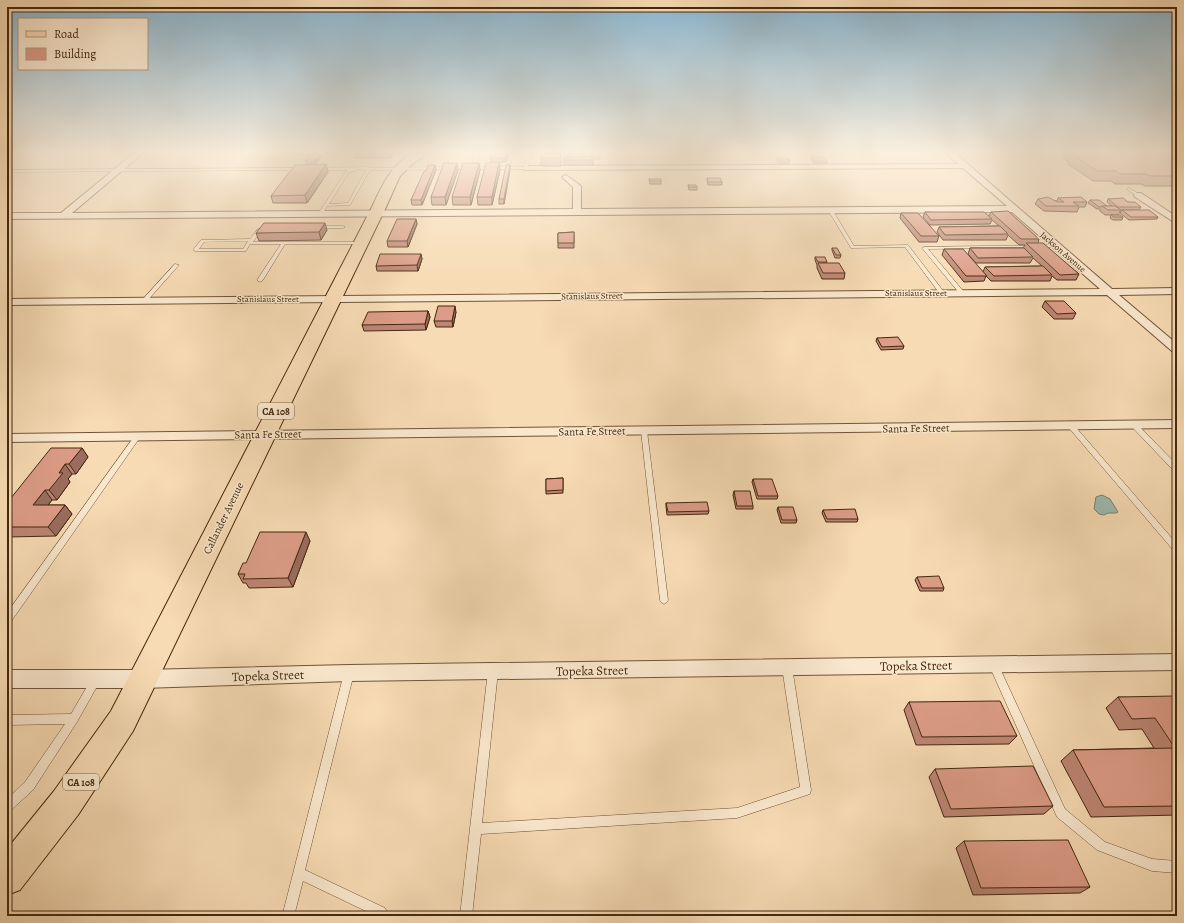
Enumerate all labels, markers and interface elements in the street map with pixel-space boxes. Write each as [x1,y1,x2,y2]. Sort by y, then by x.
legend [18,18,148,70]
text: Road [54,26,80,42]
text: Building [54,46,96,62]
street label: Jackson Avenue [1038,229,1088,275]
street label: Stanislaus Street [885,287,947,299]
street label: Stanislaus Street [561,289,623,303]
street label: Stanislaus Street [237,293,299,305]
road number: CA 108 [258,403,294,419]
street label: Santa Fe Street [882,420,950,437]
street label: Santa Fe Street [558,423,626,440]
street label: Santa Fe Street [234,426,302,443]
street label: Callander Avenue [199,480,247,557]
street label: Topeka Street [880,656,953,675]
street label: Topeka Street [556,661,629,680]
street label: Topeka Street [232,666,305,685]
road number: CA 108 [63,774,99,790]

